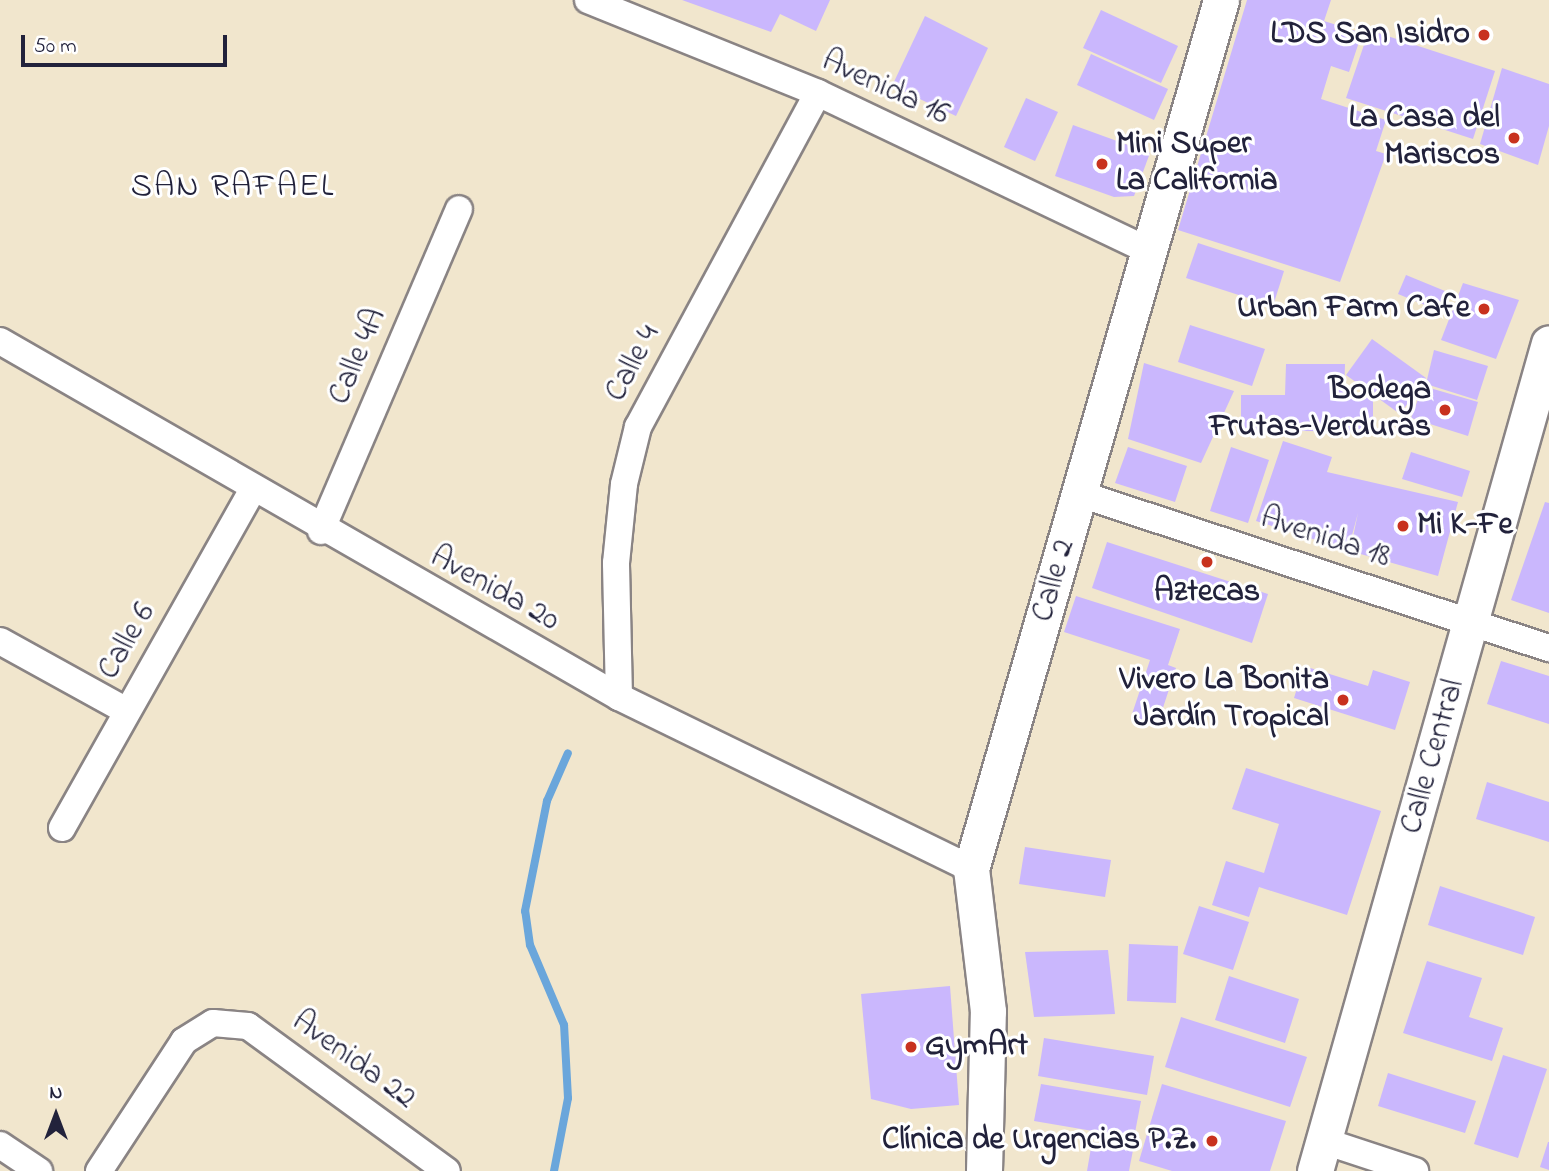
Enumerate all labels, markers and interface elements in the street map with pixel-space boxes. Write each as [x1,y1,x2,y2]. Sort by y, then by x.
place label: LDS San Isidro [1270,16,1470,54]
scale bar [24,21,231,65]
marker: LDS San Isidro [1476,27,1492,43]
text: 50 m [34,32,77,62]
street label: Avenida 16 [815,43,955,135]
place label: La Casa del Mariscos [1349,101,1500,176]
place label: Mini Super La California [1116,127,1277,202]
marker: La Casa del Mariscos [1506,130,1522,146]
marker: Mini Super La California [1094,156,1110,172]
district label: SAN RAFAEL [132,168,334,208]
place label: Urban Farm Cafe [1237,290,1470,328]
marker: Urban Farm Cafe [1476,301,1492,317]
street label: Calle 4A [322,303,396,411]
street label: Calle 4 [598,319,670,409]
place label: Bodega Frutas-Verduras [1209,373,1431,448]
marker: Bodega Frutas-Verduras [1437,402,1453,418]
street label: Avenida 18 [1255,500,1395,578]
place label: Mi K-Fe [1417,507,1513,545]
marker: Mi K-Fe [1395,518,1411,534]
street label: Calle 2 [1025,535,1085,627]
street label: Avenida 20 [423,539,565,641]
marker: Aztecas [1199,554,1215,570]
place label: Aztecas [1154,574,1260,612]
street label: Calle 6 [91,597,165,687]
place label: Vivero La Bonita Jardín Tropical [1120,663,1329,738]
street label: Calle Central [1394,675,1474,839]
marker: Vivero La Bonita Jardín Tropical [1335,692,1351,708]
street label: Avenida 22 [283,1003,423,1119]
place label: GymArt [925,1028,1028,1066]
marker: GymArt [903,1039,919,1055]
north arrow [21,1080,91,1150]
text: N [50,1080,62,1107]
place label: Clínica de Urgencias P.Z. [882,1122,1196,1160]
marker: Clínica de Urgencias P.Z. [1202,1131,1222,1151]

